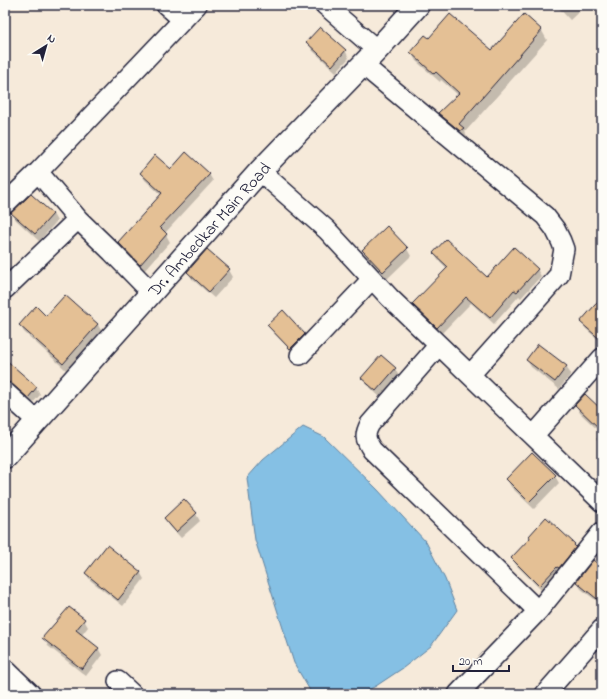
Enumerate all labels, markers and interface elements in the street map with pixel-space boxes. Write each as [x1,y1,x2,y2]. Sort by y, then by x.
north arrow [26,26,66,66]
text: N [44,30,59,47]
street label: Dr. Ambedkar Main Road [142,157,278,304]
scale bar [453,647,509,673]
text: 20 m [459,653,482,671]

